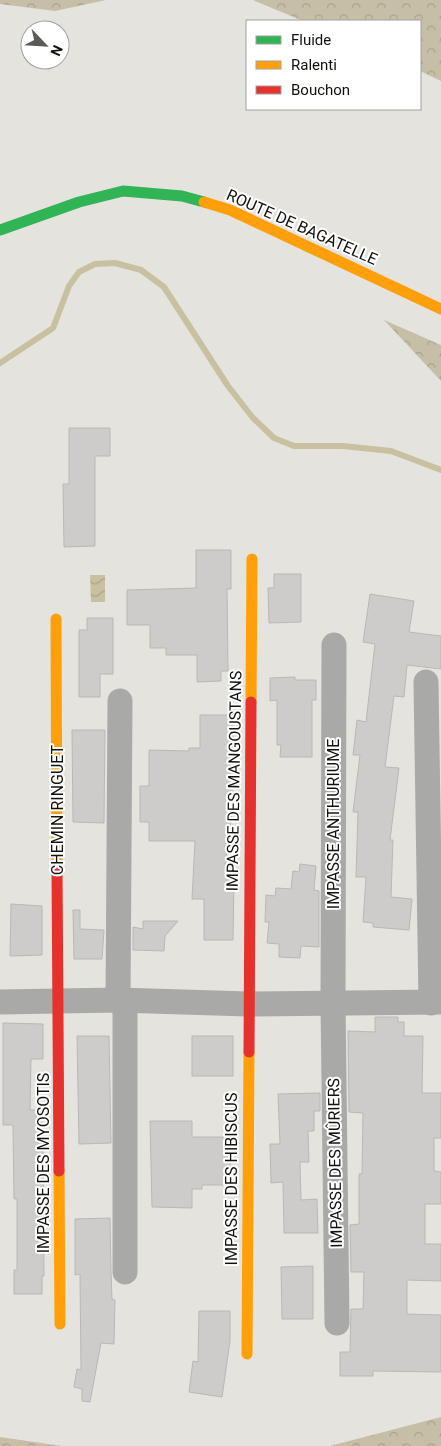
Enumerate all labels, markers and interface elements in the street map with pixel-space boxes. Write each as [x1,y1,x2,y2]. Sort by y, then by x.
north arrow [20,20,70,70]
legend [246,20,421,110]
text: Fluide [291,31,331,49]
text: N [47,43,66,58]
text: Ralenti [291,56,337,74]
text: Bouchon [291,81,350,99]
street label: ROUTE DE BAGATELLE [224,185,380,269]
street label: IMPASSE DES MANGOUSTANS [223,670,245,892]
street label: IMPASSE ANTHURIUME [324,739,343,909]
street label: CHEMIN RINGUET [48,744,67,875]
street label: IMPASSE DES MYOSOTIS [34,1073,53,1253]
street label: IMPASSE DES MÛRIERS [324,1078,346,1248]
street label: IMPASSE DES HIBISCUS [222,1093,241,1265]

